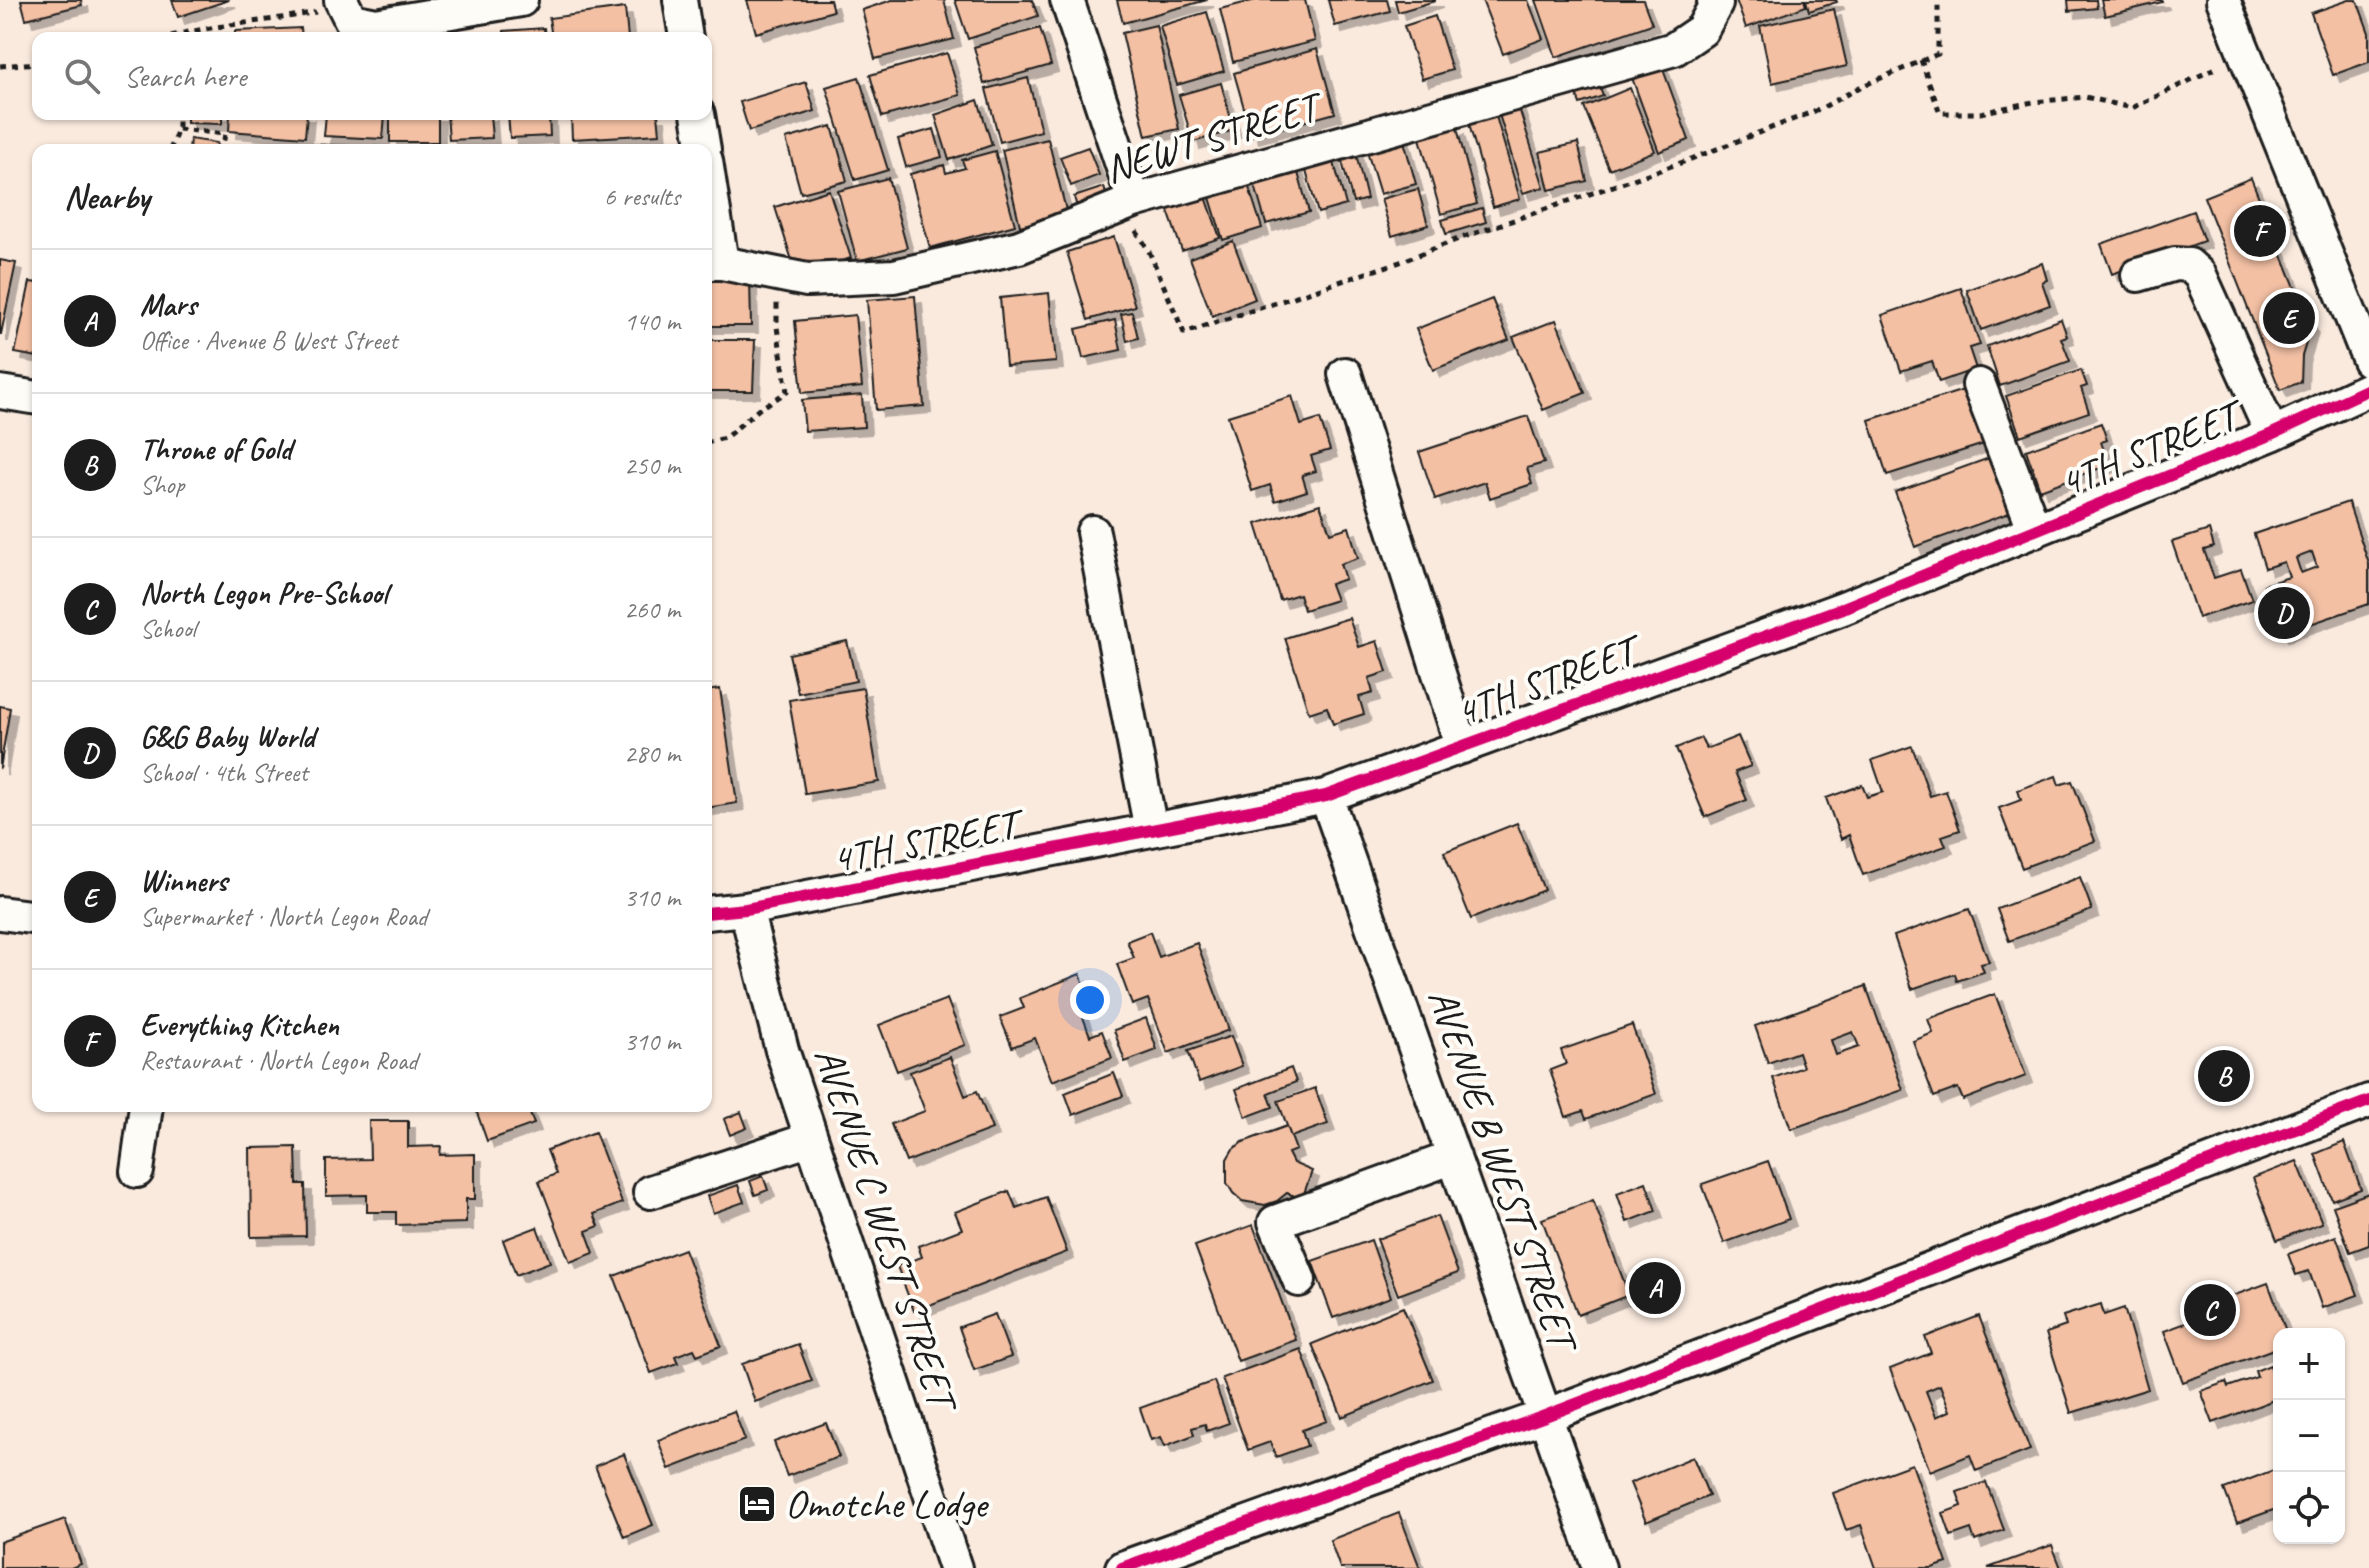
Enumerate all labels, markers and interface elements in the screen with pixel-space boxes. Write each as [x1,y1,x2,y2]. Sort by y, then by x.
search box [32,32,712,120]
icon: search [60,54,104,98]
text: Search here [124,57,246,95]
street label: NEWT STREET [1099,80,1330,194]
text: Nearby [64,175,150,218]
text: 6 results [604,180,680,213]
pin: F [2234,201,2286,261]
text: Mars [140,286,197,324]
pin: E [2263,288,2315,348]
text: A [83,305,97,338]
text: 140 m [624,305,680,338]
text: Office · Avenue B West Street [140,324,397,357]
street label: 4TH STREET [2052,388,2253,508]
text: Throne of Gold [140,430,291,468]
text: B [83,449,97,482]
text: 250 m [624,449,680,482]
text: Shop [140,468,184,501]
text: North Legon Pre-School [140,574,388,612]
pin: D [2258,583,2310,643]
text: C [84,593,96,626]
text: 260 m [624,593,680,626]
text: School [140,612,196,645]
street label: 4TH STREET [1449,623,1650,737]
text: G&G Baby World [140,718,314,756]
text: D [82,737,98,770]
text: 280 m [624,737,680,770]
text: School · 4th Street [140,756,308,789]
street label: 4TH STREET [828,798,1030,884]
text: Winners [140,862,227,900]
text: E [83,881,97,914]
text: 310 m [624,881,680,914]
text: Supermarket · North Legon Road [140,900,427,933]
your location [1070,980,1110,1020]
street label: AVENUE B WEST STREET [1417,982,1589,1361]
text: Everything Kitchen [140,1006,339,1044]
text: F [84,1025,96,1058]
text: 310 m [624,1025,680,1058]
street label: AVENUE C WEST STREET [803,1041,969,1420]
text: Restaurant · North Legon Road [140,1044,417,1077]
pin: B [2198,1046,2250,1106]
pin: A [1629,1258,1681,1318]
pin: C [2184,1280,2236,1340]
map controls [2273,1328,2345,1544]
button: + [2273,1328,2345,1400]
button: − [2273,1400,2345,1472]
button: locate [2273,1472,2345,1544]
place label: Omotche Lodge [785,1479,989,1529]
hotel icon: Omotche Lodge [736,1483,778,1525]

